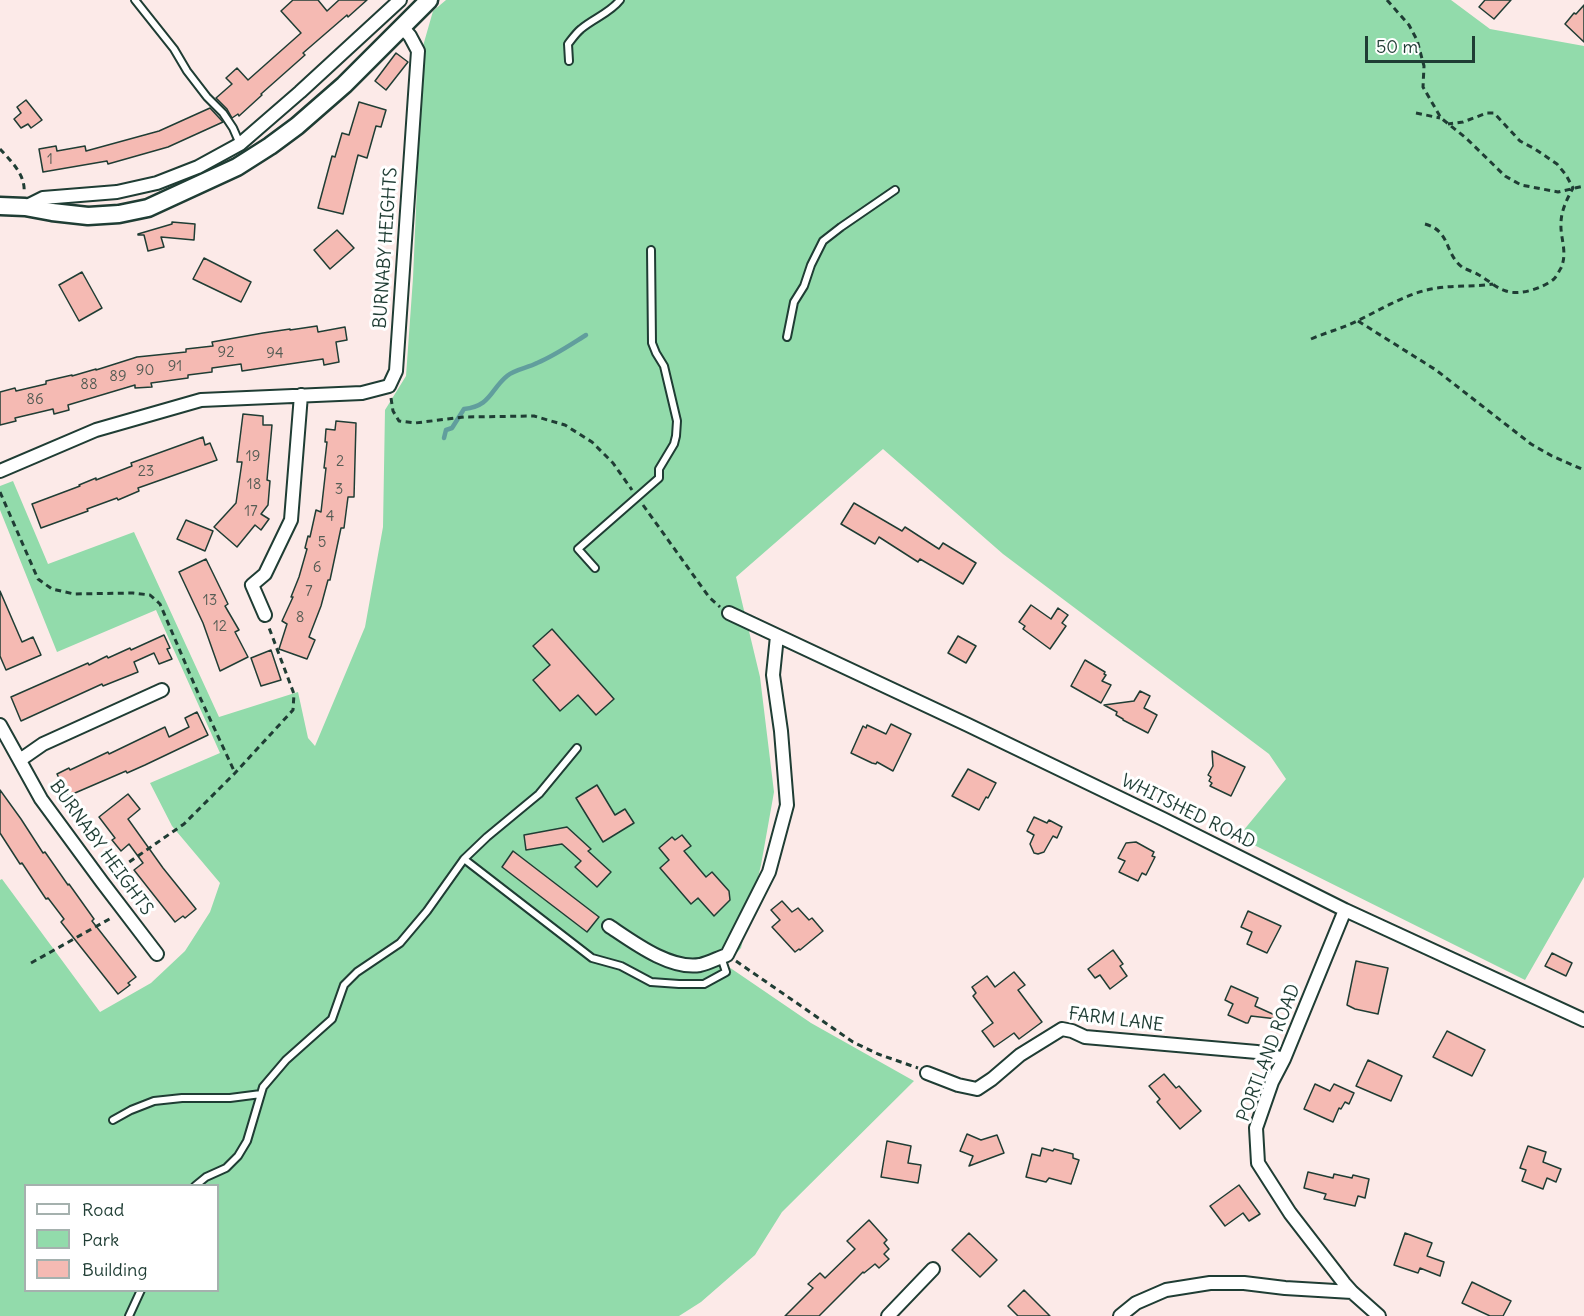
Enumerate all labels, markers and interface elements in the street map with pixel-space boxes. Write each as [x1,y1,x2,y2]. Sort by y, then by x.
scale bar [1368,24,1478,62]
text: 50 m [1376,35,1418,58]
house number: 1 [47,151,53,169]
street label: BURNABY HEIGHTS [370,167,402,329]
house number: 92 [218,344,234,362]
house number: 94 [266,345,284,363]
house number: 91 [168,358,182,376]
house number: 90 [136,362,154,380]
house number: 89 [109,368,127,386]
house number: 88 [80,376,98,394]
house number: 86 [26,391,44,409]
house number: 19 [246,448,260,466]
house number: 2 [336,453,344,471]
house number: 23 [138,463,154,481]
house number: 18 [247,476,261,494]
house number: 3 [335,481,343,499]
house number: 17 [244,503,258,521]
house number: 4 [326,508,334,526]
house number: 5 [318,534,326,552]
house number: 6 [313,559,321,577]
house number: 7 [305,583,313,601]
house number: 13 [203,592,217,610]
house number: 8 [296,609,304,627]
house number: 12 [213,618,227,636]
street label: WHITSHED ROAD [1117,770,1259,854]
street label: BURNABY HEIGHTS [45,776,157,920]
street label: PORTLAND ROAD [1233,981,1305,1125]
street label: FARM LANE [1067,1003,1165,1037]
legend [24,1184,219,1292]
text: Road [82,1198,124,1221]
text: Park [82,1228,119,1251]
text: Building [82,1258,147,1281]

